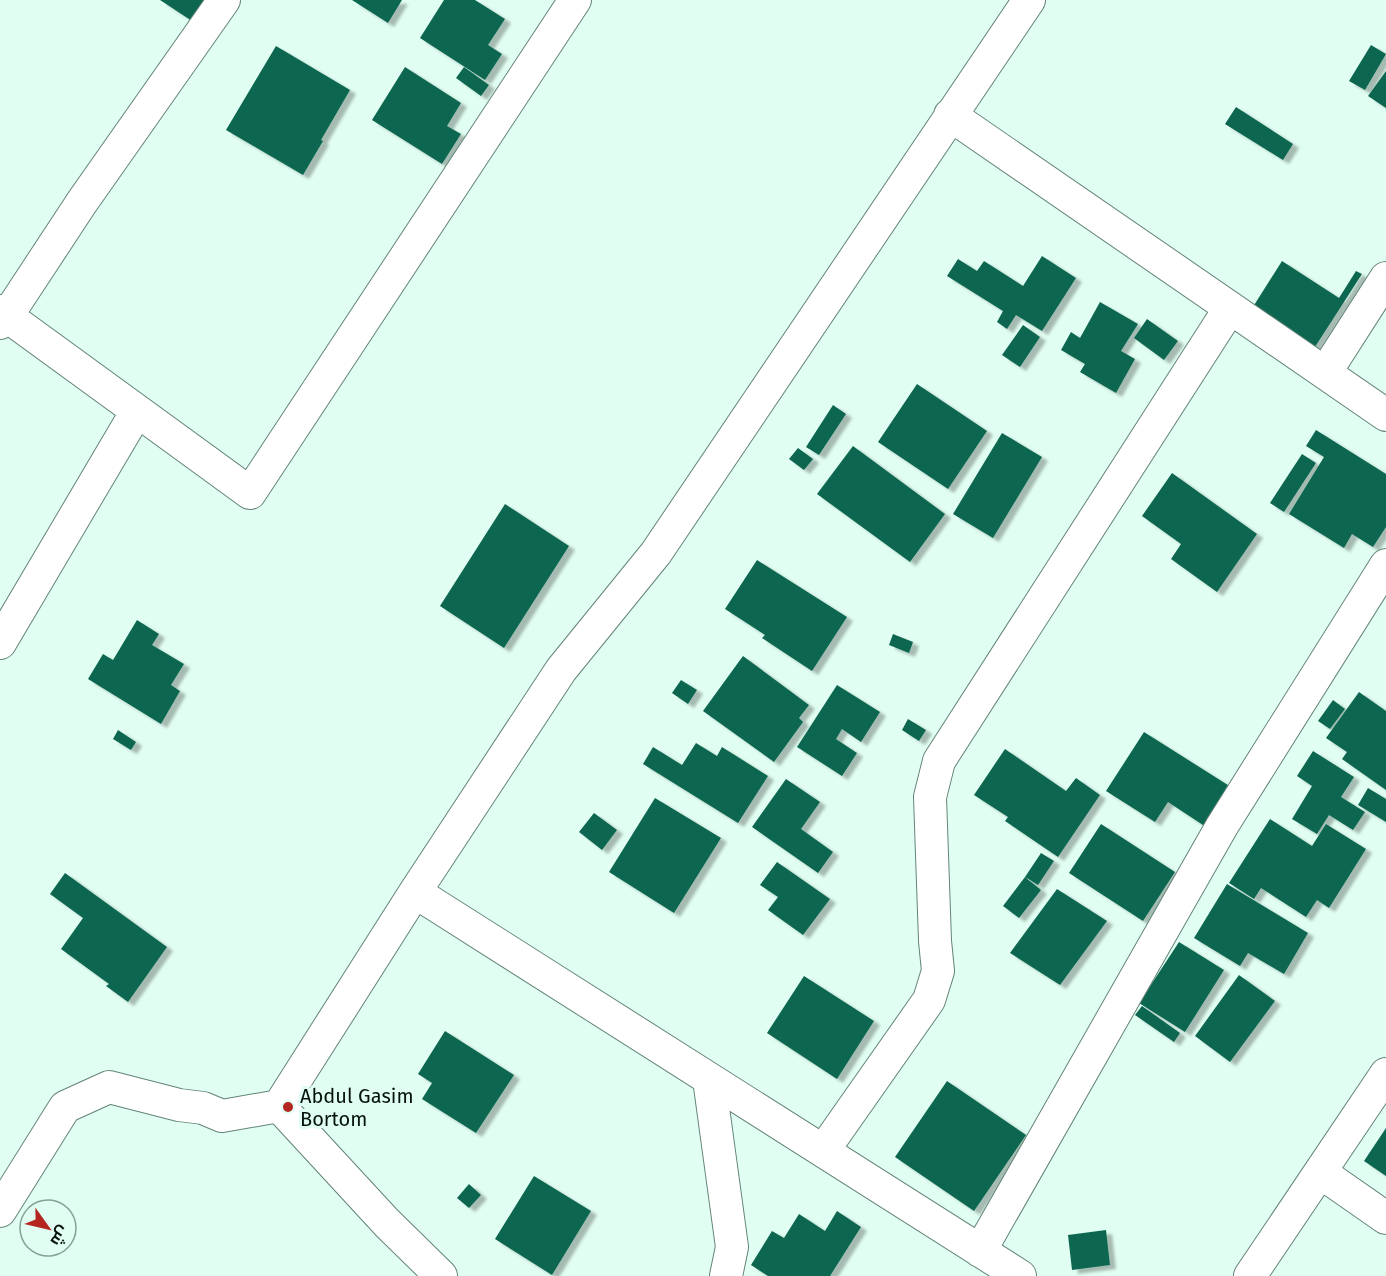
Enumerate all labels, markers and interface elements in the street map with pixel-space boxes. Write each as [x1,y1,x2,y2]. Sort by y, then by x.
place label: Abdul Gasim Bortom [300,1084,414,1131]
marker: Abdul Gasim Bortom [281,1100,295,1114]
north arrow [18,1198,78,1258]
text: ش [46,1222,74,1250]

